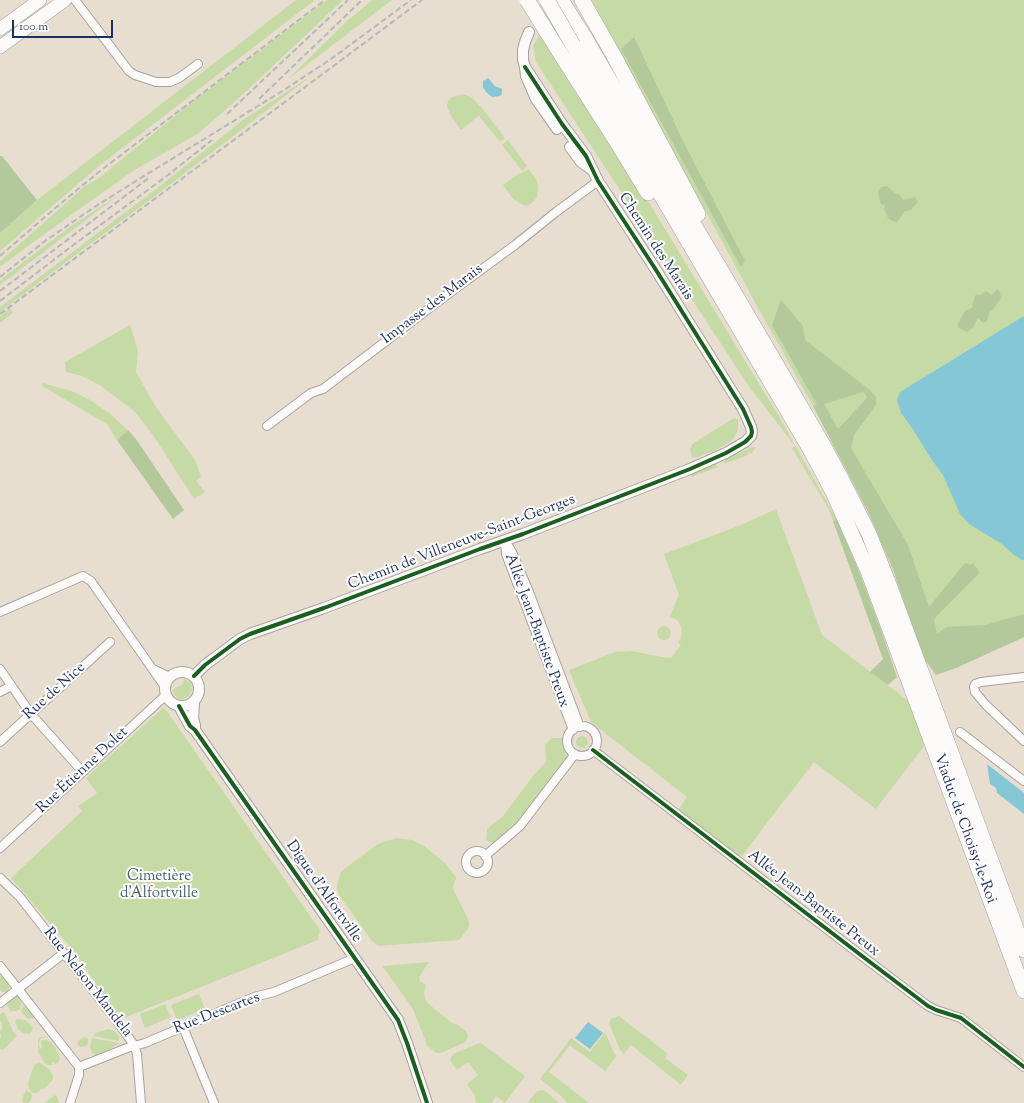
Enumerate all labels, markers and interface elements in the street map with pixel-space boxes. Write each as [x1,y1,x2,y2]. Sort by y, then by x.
scale bar [14,12,115,38]
text: 100 m [19,18,48,36]
street label: Chemin des Marais [614,190,696,304]
street label: Impasse des Marais [379,261,487,349]
street label: Chemin de Villeneuve-Saint-Georges [346,491,578,595]
street label: Allée Jean-Baptiste Preux [500,552,572,710]
street label: Rue de Nice [20,659,90,725]
street label: Rue Étienne Dolet [34,724,132,818]
street label: Viaduc de Choisy-le-Roi [929,752,999,906]
street label: Digue d'Alfortville [281,838,365,946]
street label: Allée Jean-Baptiste Preux [743,847,883,961]
park label: Cimetière d'Alfortville [120,868,198,903]
street label: Rue Nelson Mandela [39,925,135,1041]
street label: Rue Descartes [171,989,263,1039]

